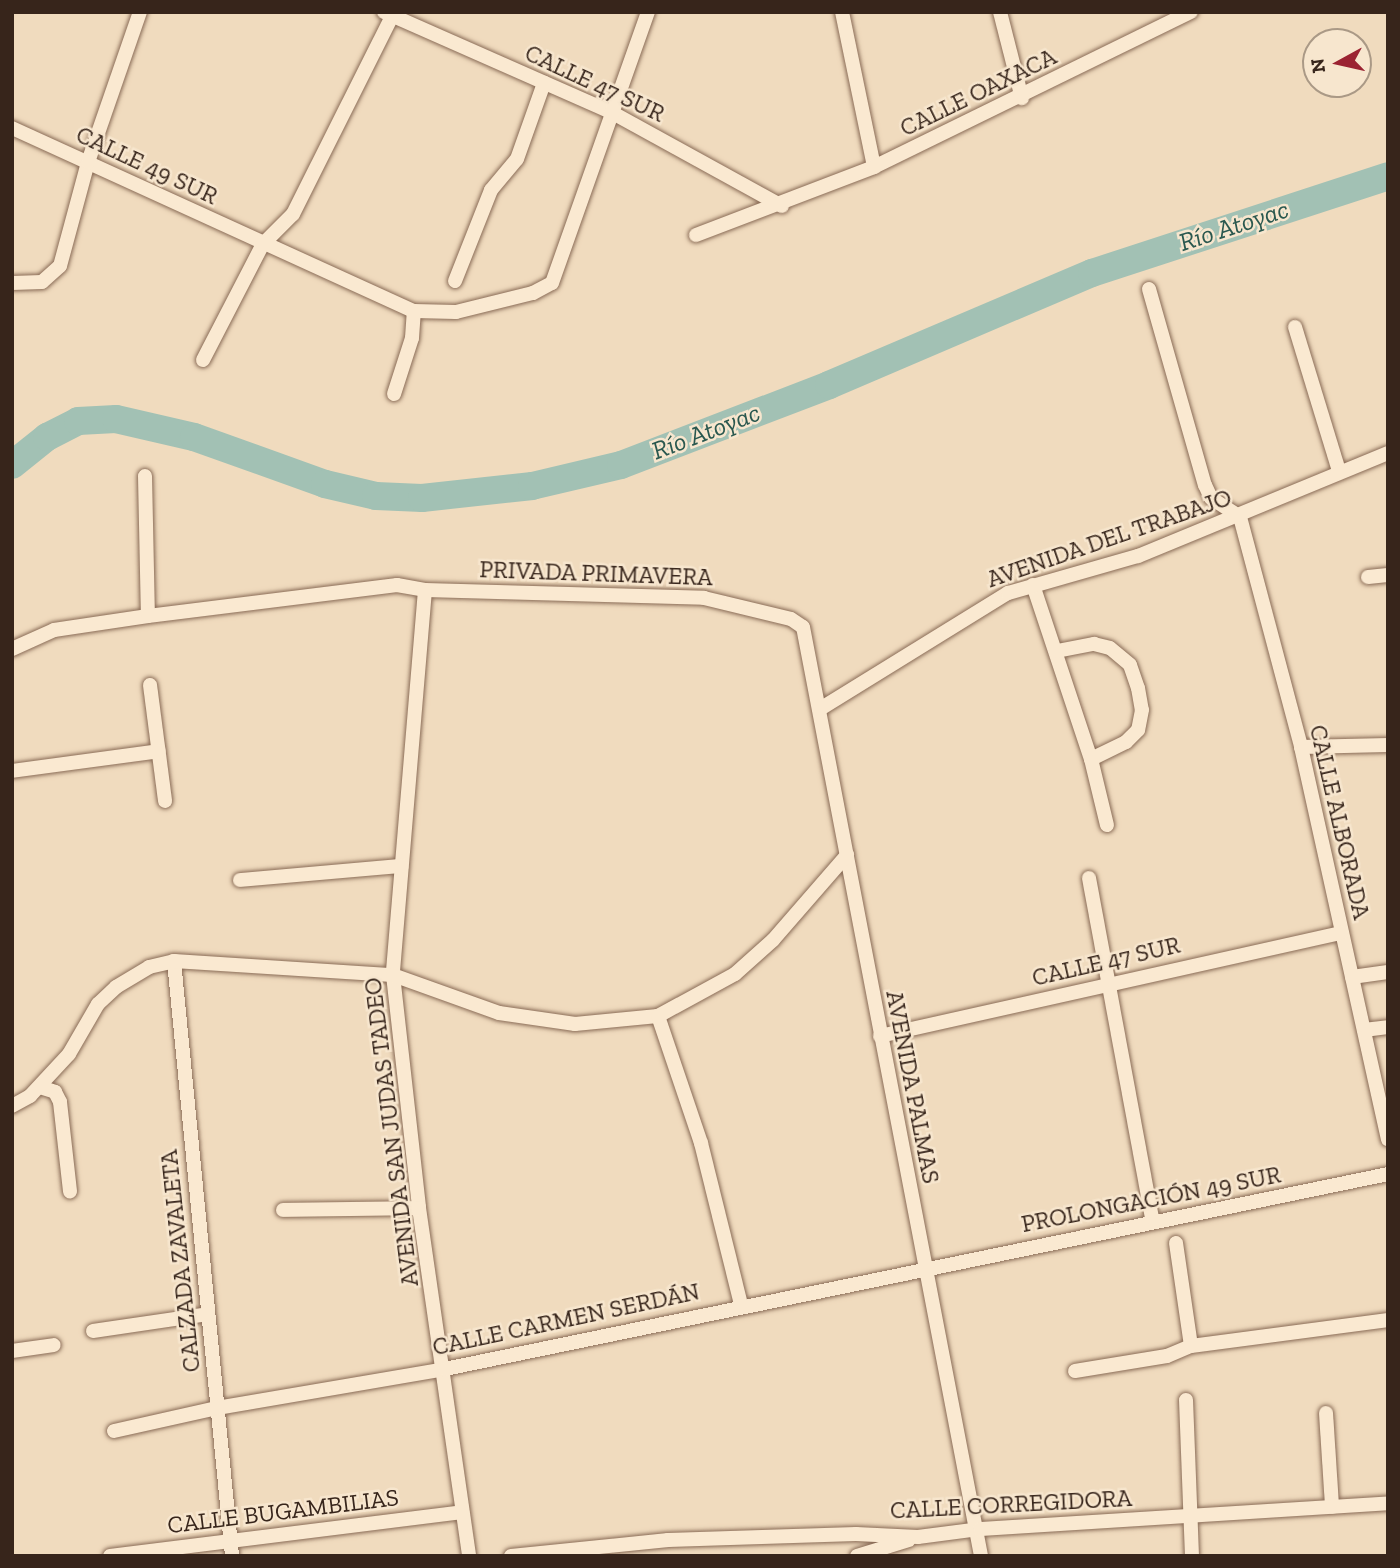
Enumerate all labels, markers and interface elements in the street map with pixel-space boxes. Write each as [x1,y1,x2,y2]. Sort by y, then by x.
north arrow [1302,28,1372,98]
street label: CALLE 47 SUR [521,38,669,128]
street label: CALLE OAXACA [895,42,1061,142]
text: N [1305,57,1330,74]
street label: CALLE 49 SUR [72,120,222,210]
water label: Río Atoyac [1175,194,1293,258]
water label: Río Atoyac [647,397,765,467]
street label: AVENIDA DEL TRABAJO [982,482,1236,594]
street label: PRIVADA PRIMAVERA [479,555,713,591]
street label: CALLE ALBORADA [1304,722,1376,922]
street label: CALLE 47 SUR [1029,930,1183,992]
street label: AVENIDA SAN JUDAS TADEO [358,975,424,1289]
street label: AVENIDA PALMAS [880,988,946,1186]
street label: CALZADA ZAVALETA [154,1148,206,1374]
street label: PROLONGACIÓN 49 SUR [1019,1160,1283,1238]
street label: CALLE CARMEN SERDÁN [430,1277,702,1361]
street label: CALLE BUGAMBILIAS [166,1483,400,1539]
street label: CALLE CORREGIDORA [889,1483,1133,1525]

